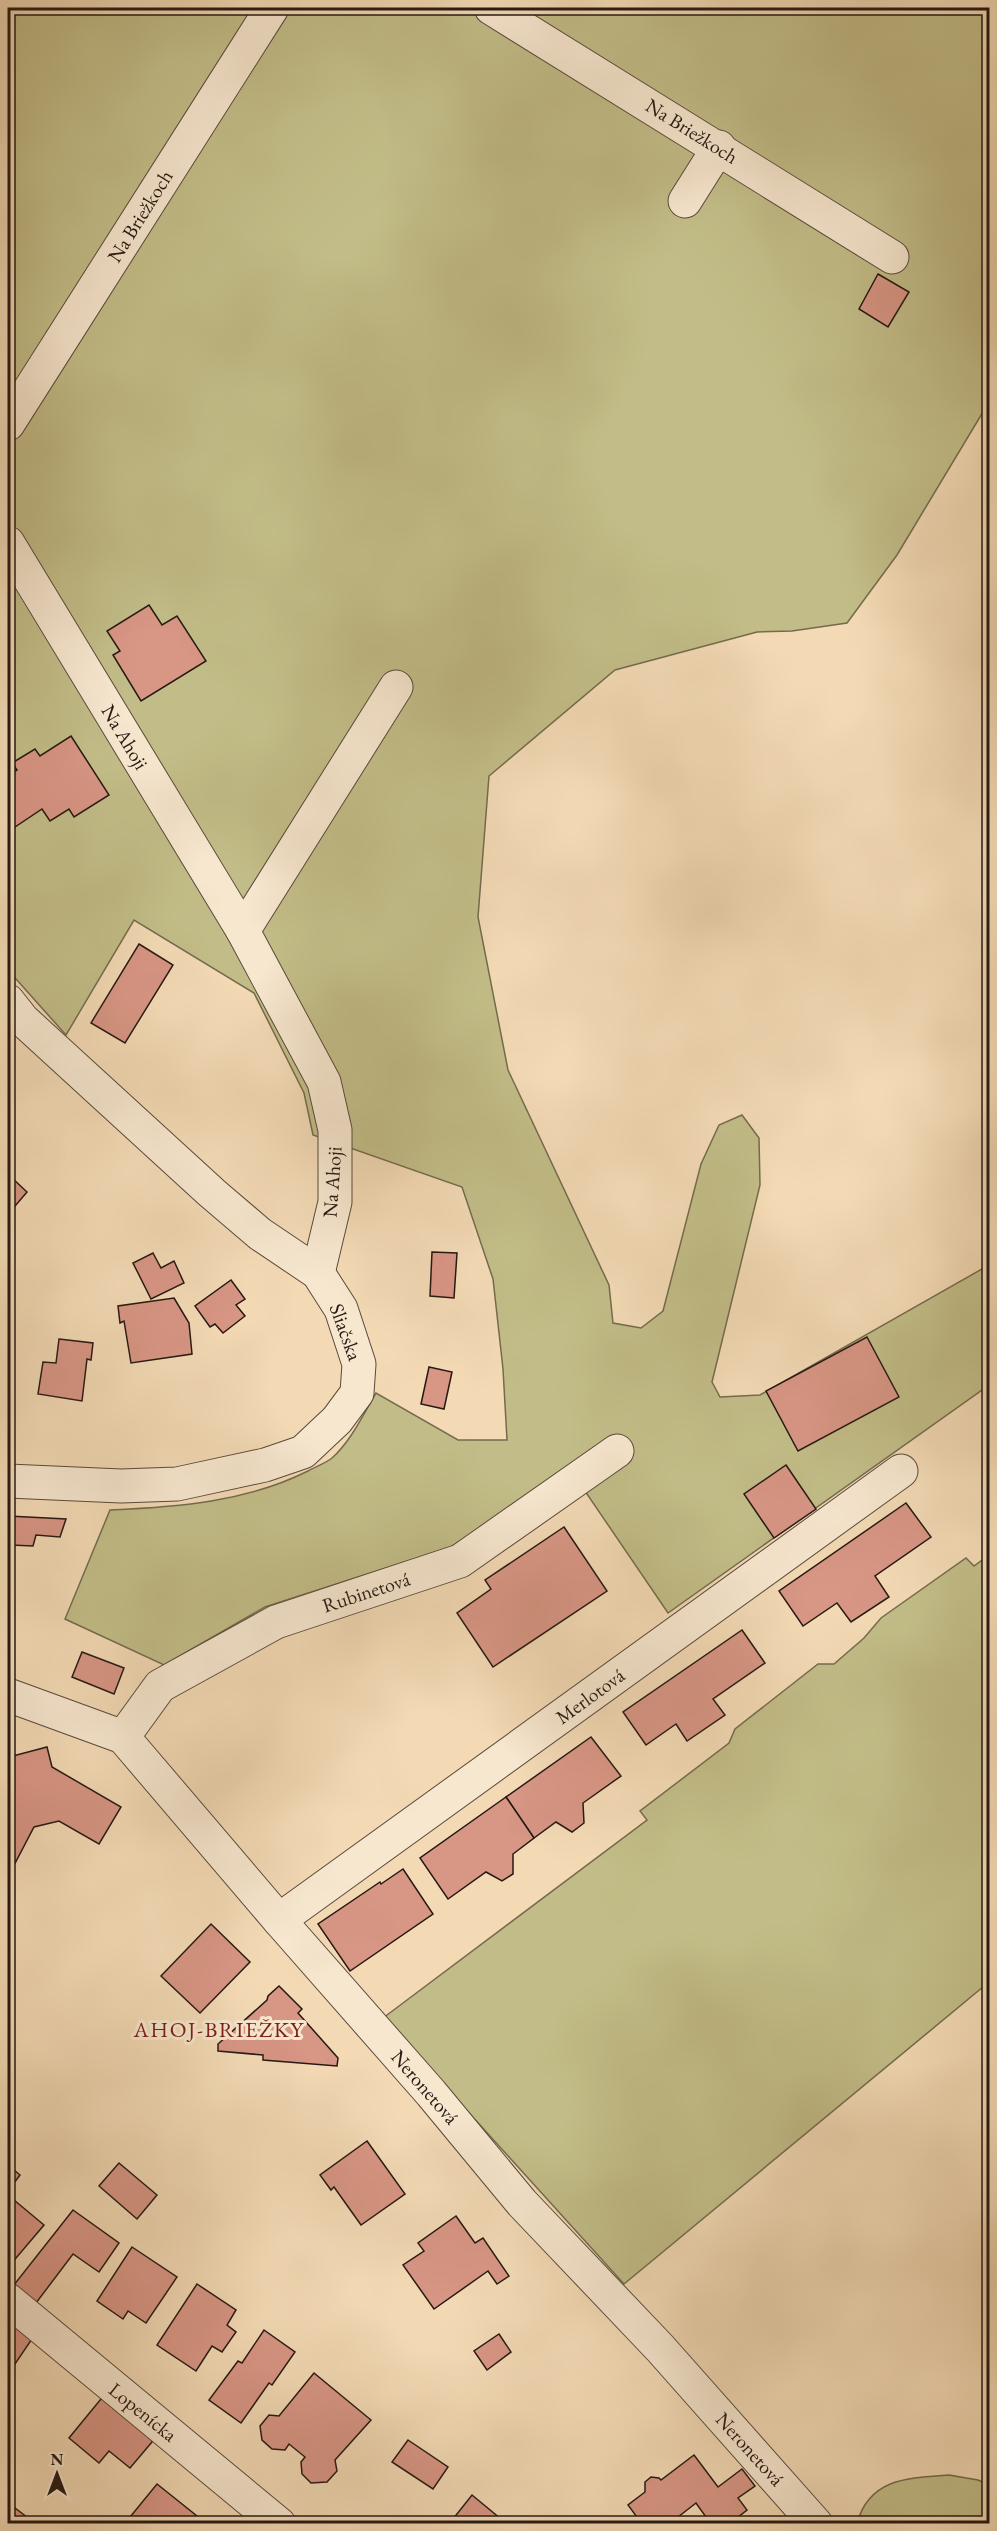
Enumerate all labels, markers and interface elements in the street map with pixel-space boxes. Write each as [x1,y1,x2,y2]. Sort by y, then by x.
street label: Na Briežkoch [641,92,743,170]
street label: Na Briežkoch [101,165,179,267]
street label: Na Ahoji [96,700,155,774]
street label: Na Ahoji [317,1145,347,1218]
street label: Sliačska [324,1300,368,1364]
street label: Rubinetová [319,1566,413,1618]
street label: Merlotová [550,1662,630,1730]
district label: AHOJ-BRIEŽKY [133,2015,304,2044]
street label: Neronetová [385,2044,465,2130]
street label: Lopenícka [103,2376,183,2448]
street label: Neronetová [710,2407,790,2491]
north arrow [27,2444,87,2504]
text: N [51,2449,64,2470]

